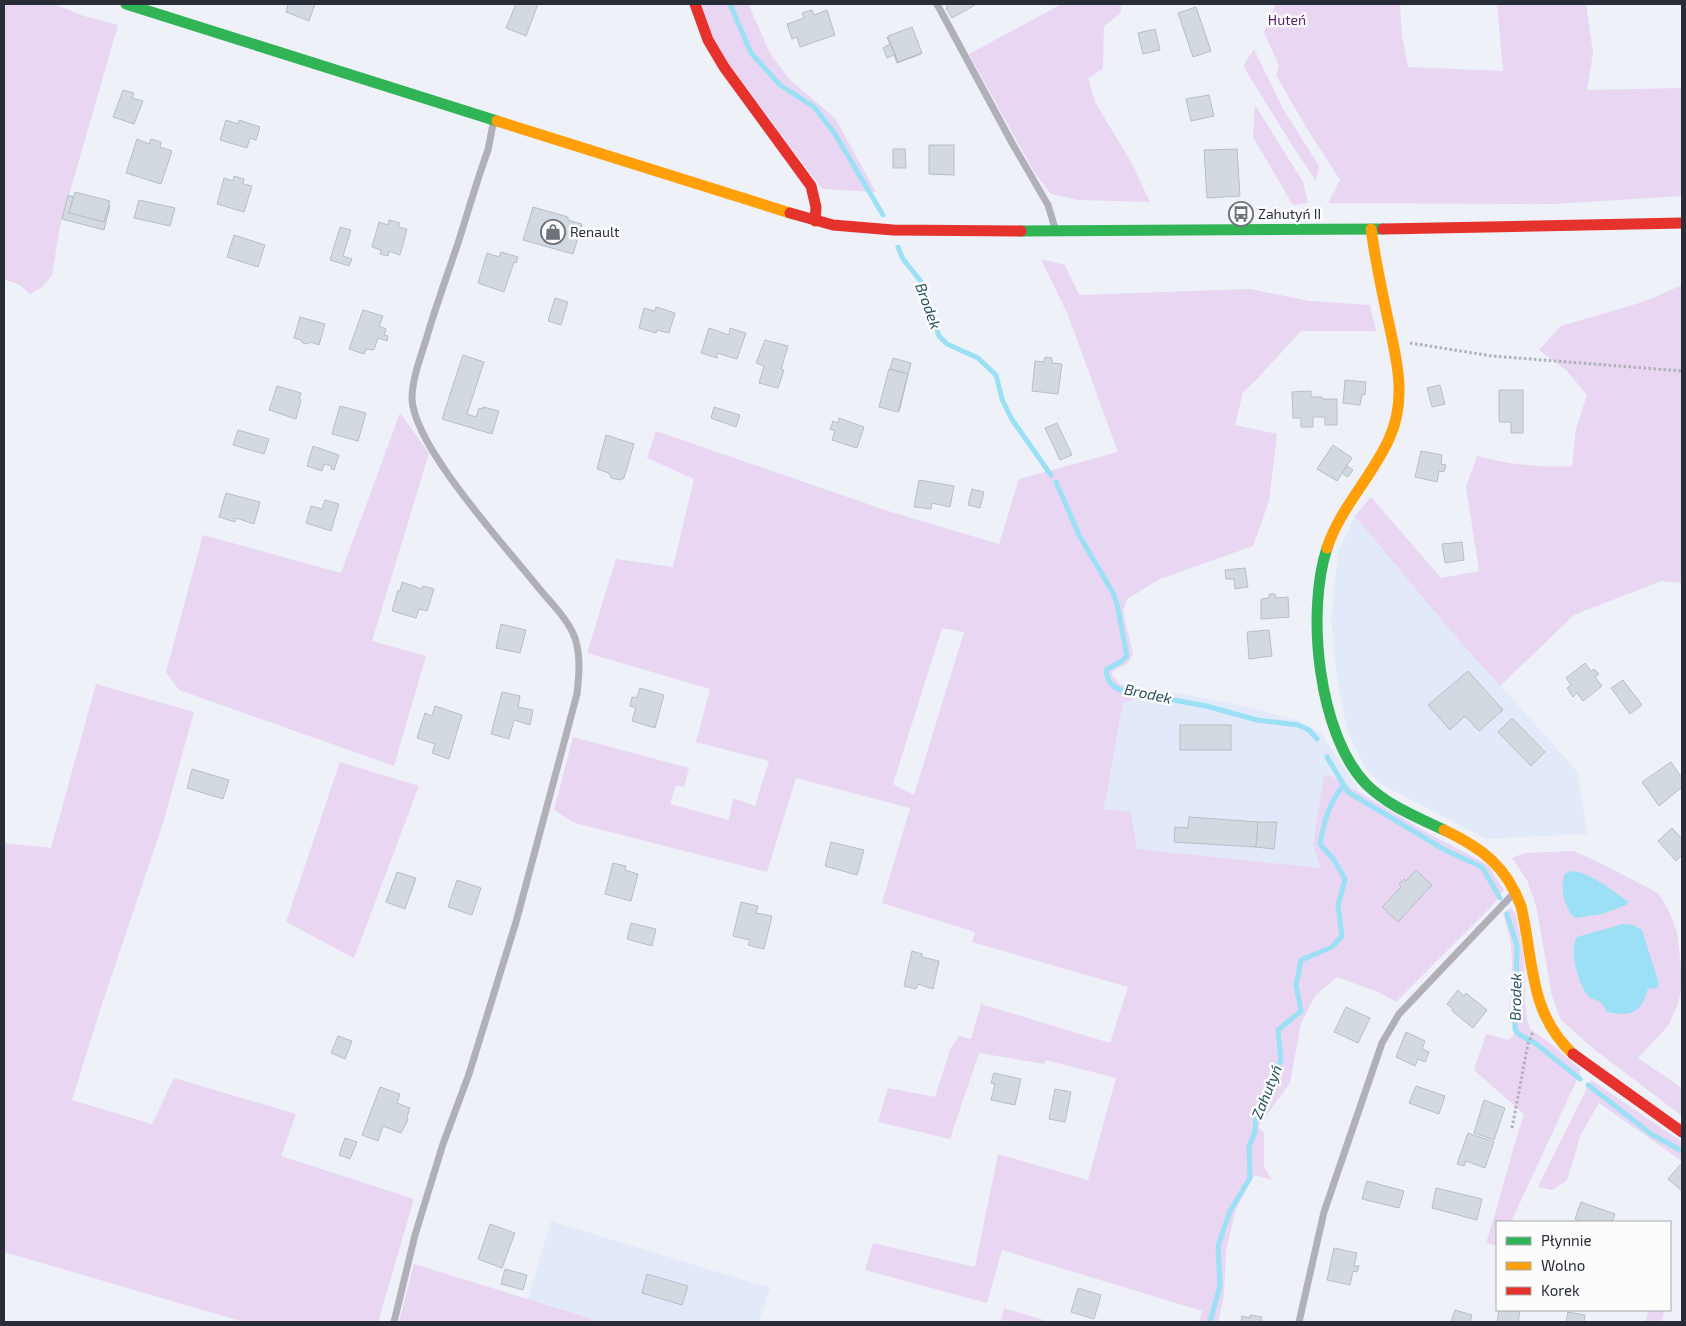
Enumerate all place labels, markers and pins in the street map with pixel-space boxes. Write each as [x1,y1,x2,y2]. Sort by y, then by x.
bus stop icon: Zahutyń II [1228,201,1254,227]
place label: Zahutyń II [1258,205,1321,222]
shop icon: Renault [540,219,566,245]
place label: Renault [570,223,619,240]

